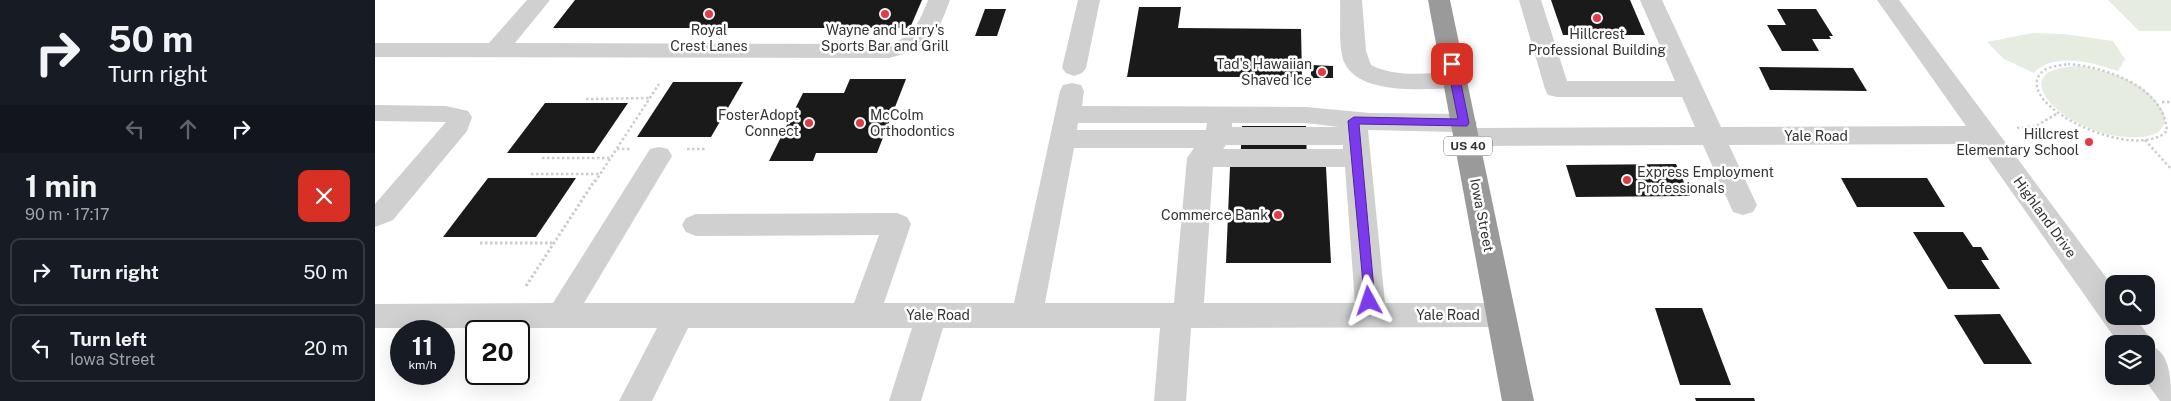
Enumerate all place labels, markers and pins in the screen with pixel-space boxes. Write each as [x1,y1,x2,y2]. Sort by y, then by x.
marker: Royal Crest Lanes [703,8,715,20]
marker: Wayne and Larry's Sports Bar and Grill [879,8,891,20]
marker: Hillcrest Professional Building [1591,12,1603,24]
place label: Royal Crest Lanes [670,22,748,54]
place label: Wayne and Larry's Sports Bar and Grill [821,22,949,54]
place label: Hillcrest Professional Building [1528,26,1666,58]
pin [1431,43,1473,85]
place label: Tad's Hawaiian Shaved Ice [1216,56,1312,88]
marker: Tad's Hawaiian Shaved Ice [1316,66,1328,78]
place label: FosterAdopt Connect [718,107,799,139]
place label: McColm Orthodontics [870,107,954,139]
marker: FosterAdopt Connect [803,117,815,129]
marker: McColm Orthodontics [854,117,866,129]
place label: Hillcrest Elementary School [1956,126,2079,158]
marker: Hillcrest Elementary School [2083,136,2095,148]
place label: Express Employment Professionals [1637,164,1774,196]
marker: Express Employment Professionals [1621,174,1633,186]
place label: Commerce Bank [1161,207,1268,223]
marker: Commerce Bank [1272,209,1284,221]

